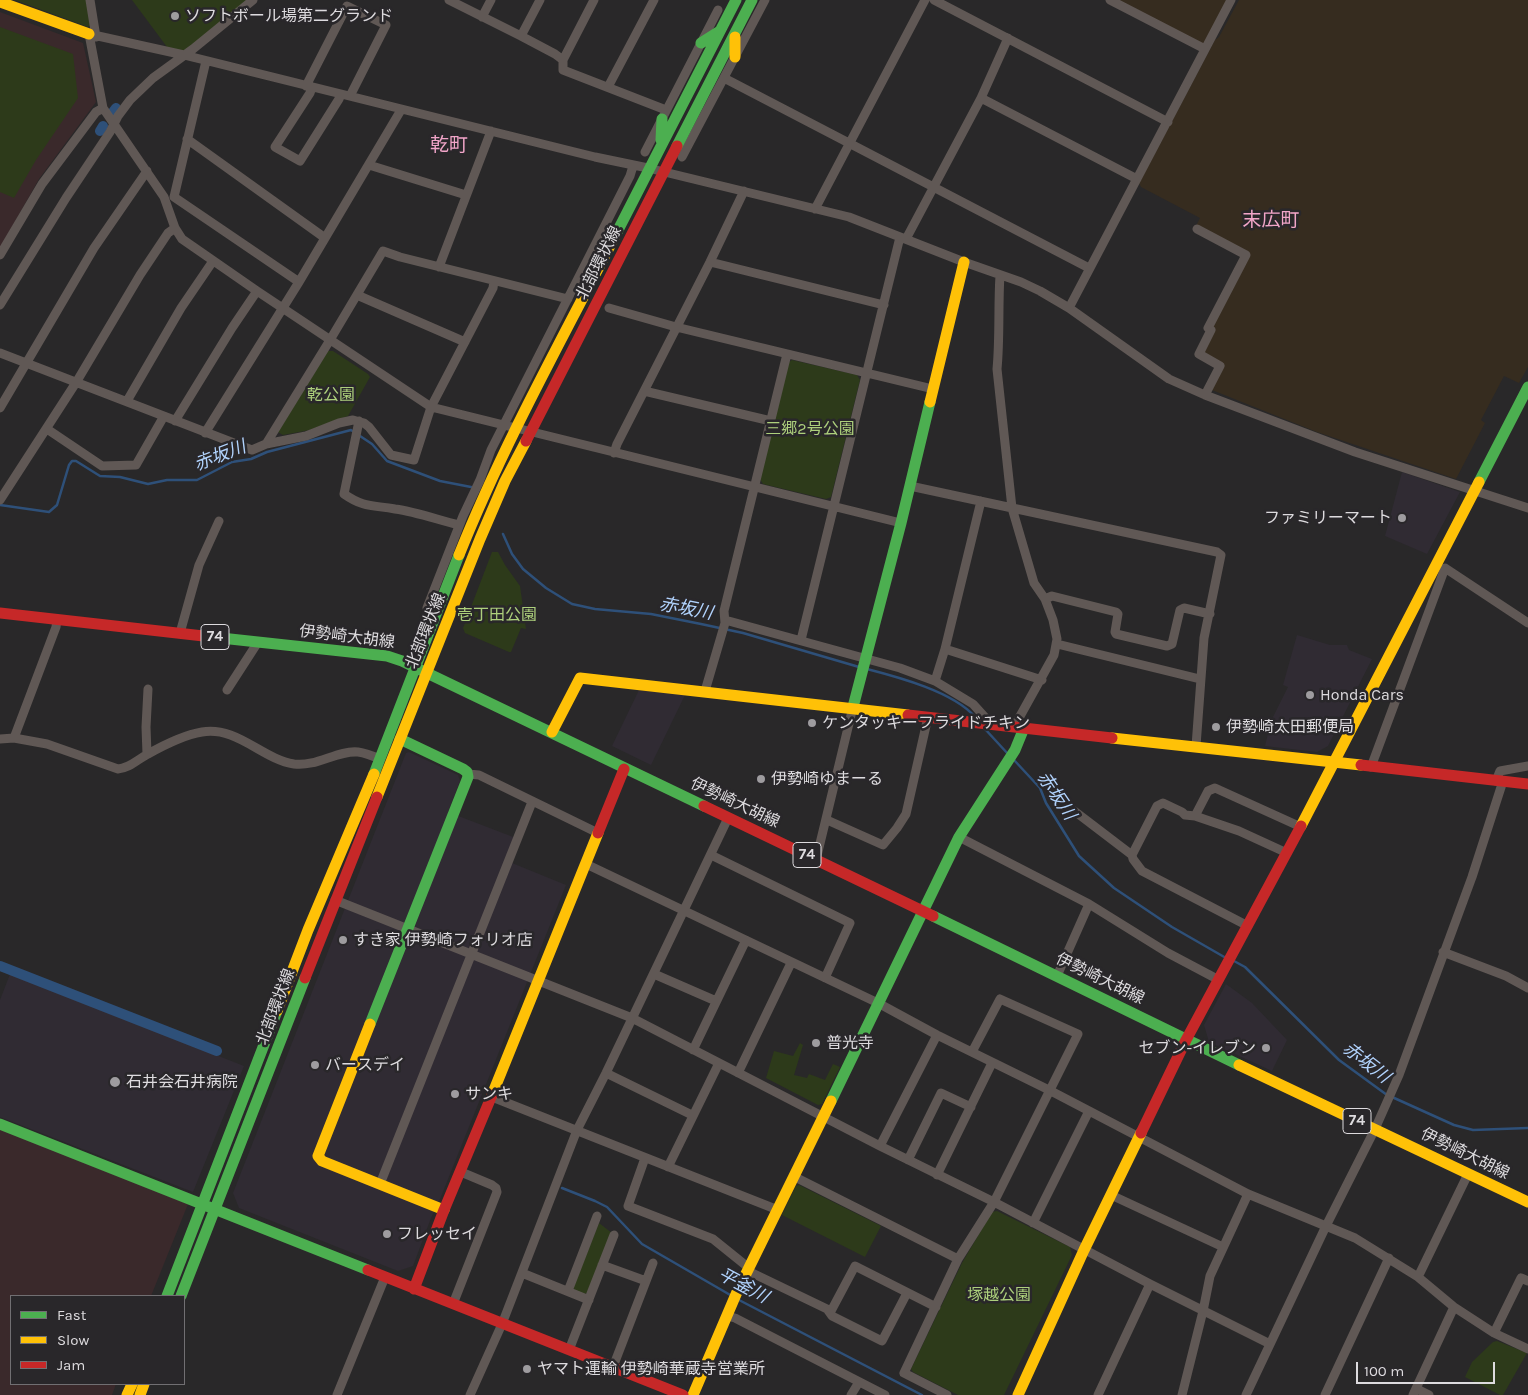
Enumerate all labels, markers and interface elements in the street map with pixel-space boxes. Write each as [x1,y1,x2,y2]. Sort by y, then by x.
place label: ソフトボール場第二グランド [185,6,393,26]
marker: ソフトボール場第二グランド [169,10,181,22]
district label: 乾町 [430,135,468,157]
district label: 末広町 [1243,210,1299,232]
street label: 北部環状線 [572,223,626,303]
park label: 乾公園 [307,385,355,405]
park label: 三郷2号公園 [765,419,855,439]
water label: 赤坂川 [191,436,249,476]
place label: ファミリーマート [1264,508,1392,528]
marker: ファミリーマート [1396,512,1408,524]
street label: 北部環状線 [402,590,450,672]
water label: 赤坂川 [657,593,715,625]
park label: 壱丁田公園 [457,605,537,625]
street label: 伊勢崎大胡線 [298,622,396,652]
road number: 74 [201,624,229,650]
place label: Honda Cars [1320,685,1404,705]
marker: Honda Cars [1304,689,1316,701]
place label: ケンタッキーフライドチキン [822,713,1030,733]
marker: ケンタッキーフライドチキン [806,717,818,729]
place label: 伊勢崎太田郵便局 [1226,717,1354,737]
marker: 伊勢崎太田郵便局 [1210,721,1222,733]
water label: 赤坂川 [1032,768,1080,824]
place label: 伊勢崎ゆまーる [771,769,883,789]
marker: 伊勢崎ゆまーる [755,773,767,785]
street label: 伊勢崎大胡線 [687,774,783,832]
road number: 74 [793,842,821,868]
place label: すき家 伊勢崎フォリオ店 [353,930,533,950]
marker: すき家 伊勢崎フォリオ店 [337,934,349,946]
street label: 伊勢崎大胡線 [1053,949,1147,1009]
street label: 北部環状線 [253,966,299,1048]
place label: 普光寺 [826,1033,874,1053]
marker: 普光寺 [810,1037,822,1049]
place label: セブン-イレブン [1138,1038,1256,1058]
water label: 赤坂川 [1338,1038,1394,1088]
marker: セブン-イレブン [1260,1042,1272,1054]
place label: バースデイ [325,1055,405,1075]
marker: バースデイ [309,1059,321,1071]
place label: 石井会石井病院 [126,1072,238,1092]
marker: 石井会石井病院 [108,1075,122,1089]
place label: サンキ [465,1084,513,1104]
marker: サンキ [449,1088,461,1100]
road number: 74 [1343,1108,1371,1134]
street label: 伊勢崎大胡線 [1418,1124,1512,1184]
place label: フレッセイ [397,1224,477,1244]
marker: フレッセイ [381,1228,393,1240]
water label: 平釜川 [714,1264,772,1308]
park label: 塚越公園 [967,1285,1031,1305]
legend [10,1295,185,1385]
text: Fast [57,1306,86,1324]
text: Slow [57,1331,89,1349]
scale bar [1358,1352,1497,1384]
text: Jam [57,1356,85,1374]
place label: ヤマト運輸 伊勢崎華蔵寺営業所 [537,1359,765,1379]
text: 100 m [1364,1362,1404,1380]
marker: ヤマト運輸 伊勢崎華蔵寺営業所 [521,1363,533,1375]

